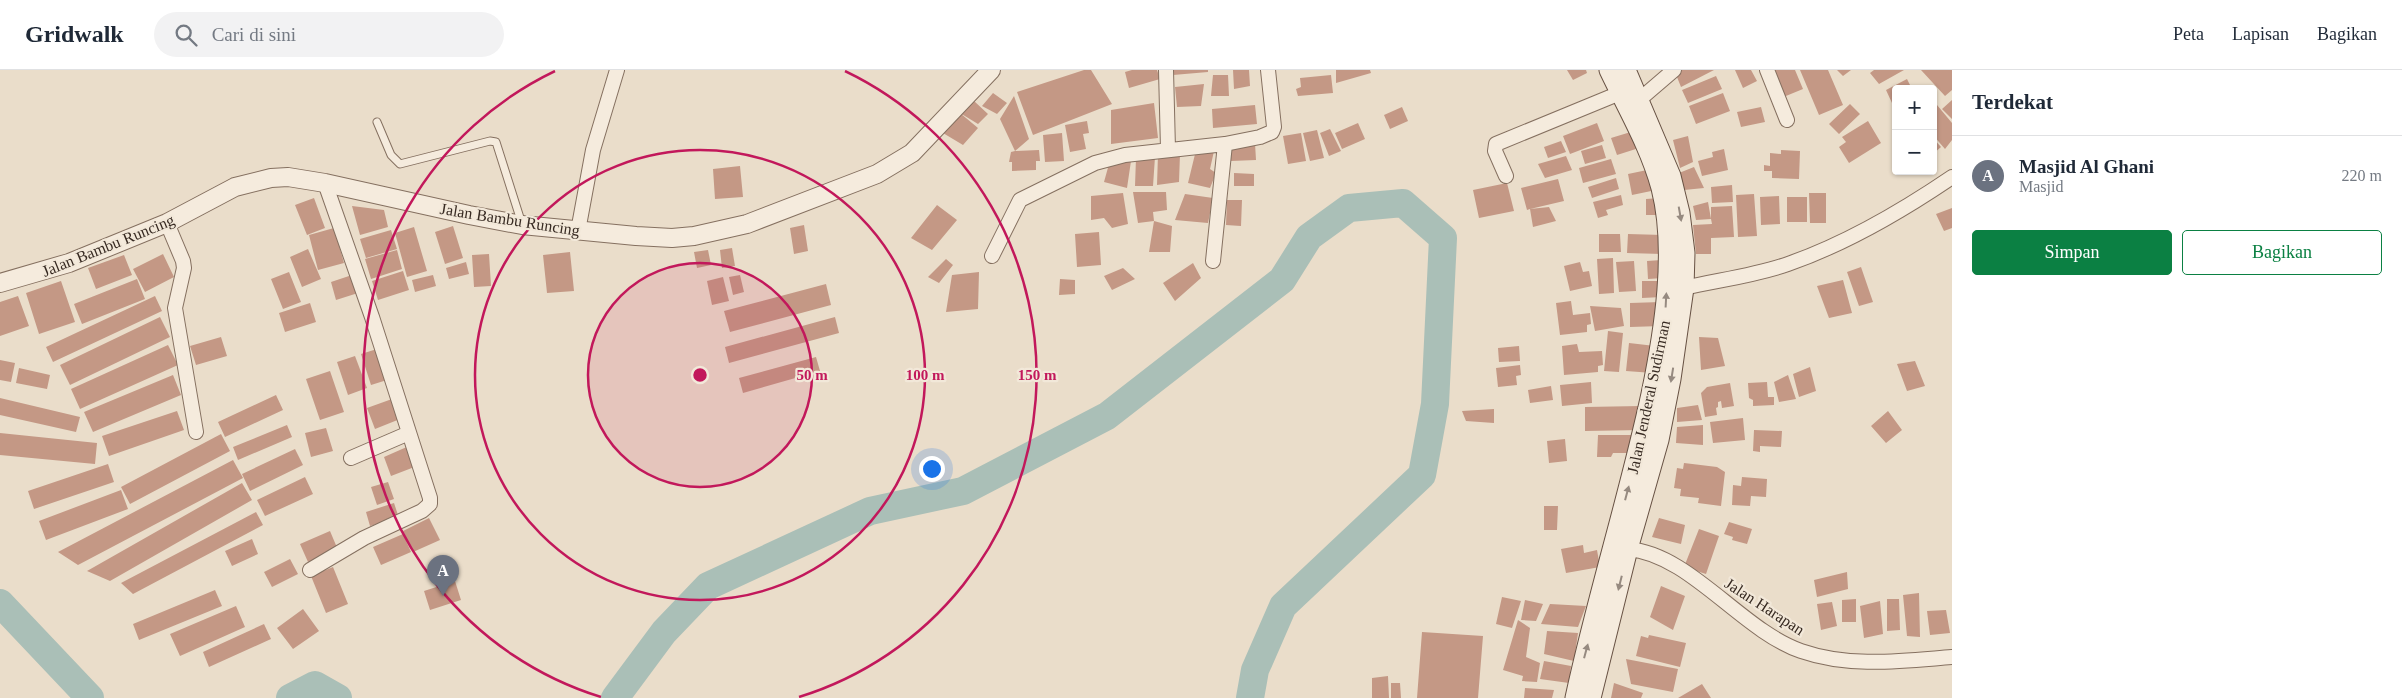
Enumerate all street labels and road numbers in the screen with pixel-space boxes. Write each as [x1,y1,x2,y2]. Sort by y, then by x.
street label: Jalan Bambu Runcing [439,200,581,240]
street label: Jalan Bambu Runcing [39,211,177,281]
street label: Jalan Jenderal Sudirman [1624,319,1673,475]
street label: Jalan Harapan [1721,574,1808,639]

